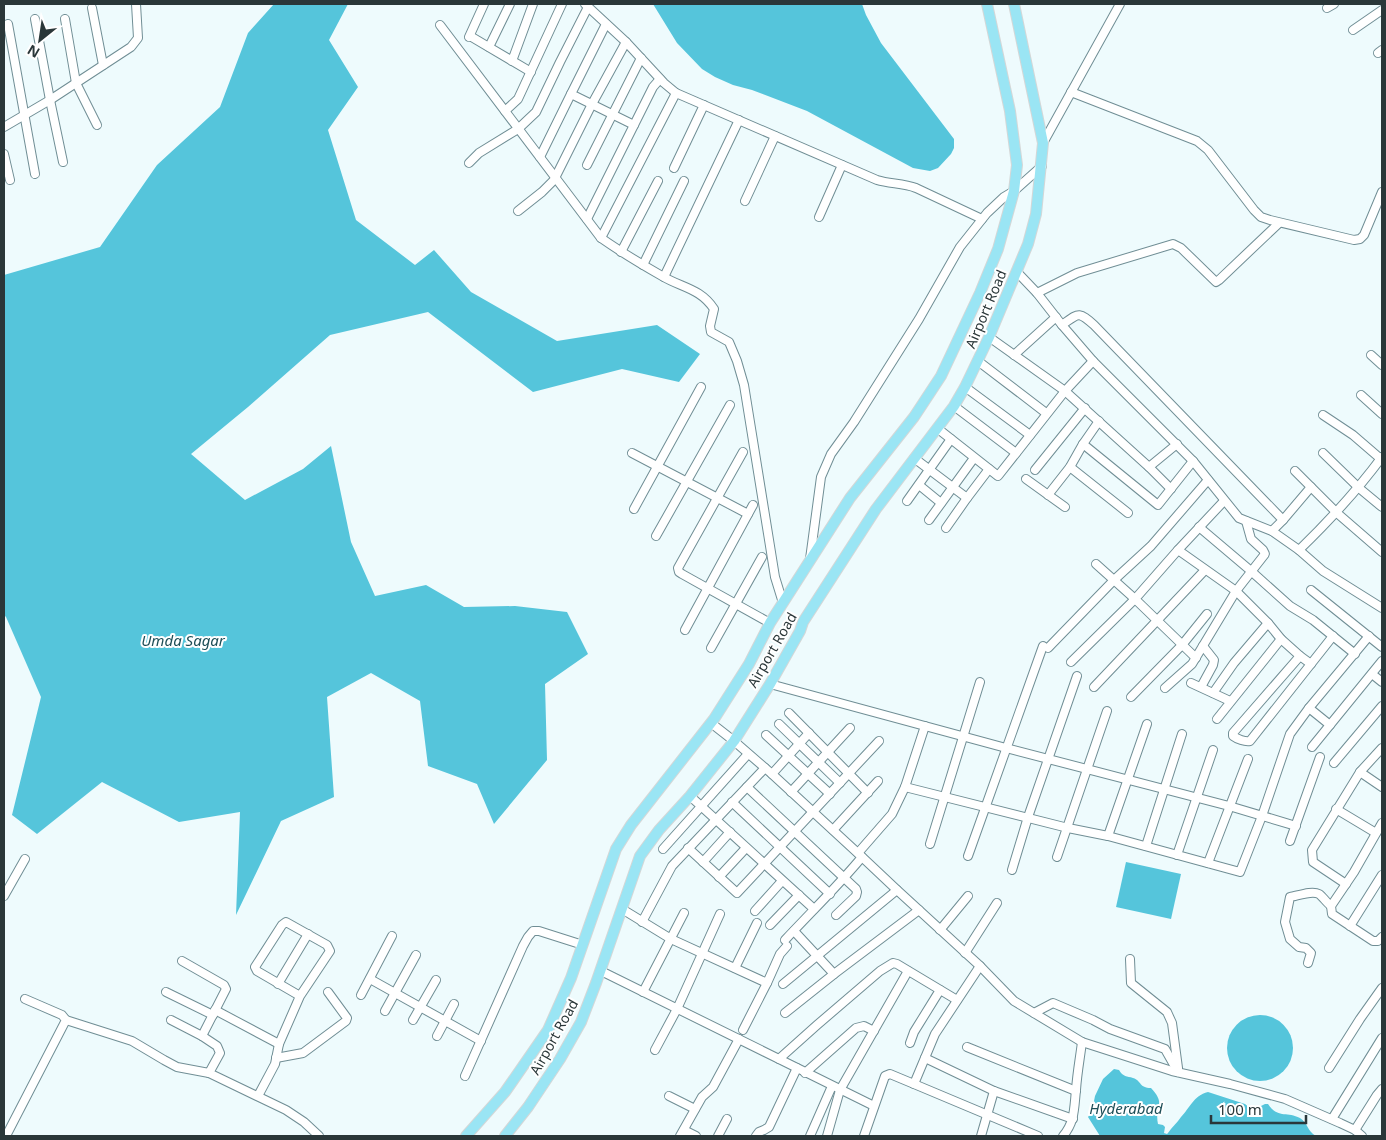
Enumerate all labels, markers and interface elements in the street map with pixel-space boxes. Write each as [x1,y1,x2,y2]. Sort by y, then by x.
north arrow [15,15,65,65]
text: N [24,41,43,63]
street label: Airport Road [960,267,1011,351]
street label: Airport Road [742,609,801,691]
water label: Umda Sagar [141,630,226,650]
street label: Airport Road [525,996,582,1078]
scale bar [1211,1092,1306,1124]
water label: Hyderabad [1089,1098,1163,1118]
text: 100 m [1218,1099,1262,1119]

